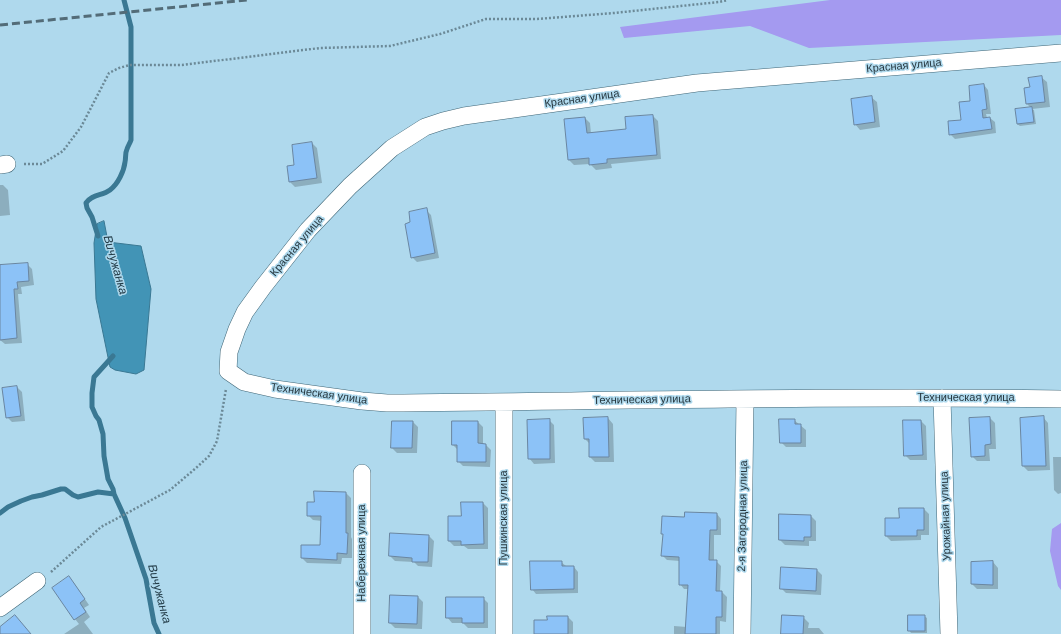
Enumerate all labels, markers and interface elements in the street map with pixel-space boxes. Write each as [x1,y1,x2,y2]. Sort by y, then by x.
street label: Красная улица [866,56,942,76]
street label: Красная улица [544,87,620,111]
street label: Красная улица [268,213,326,279]
water label: Вичужанка [100,234,130,296]
street label: Техническая улица [270,381,368,407]
street label: Техническая улица [917,391,1015,405]
street label: Техническая улица [593,393,691,407]
street label: 2-я Загородная улица [735,460,751,572]
street label: Пушкинская улица [497,470,511,566]
street label: Урожайная улица [938,471,954,561]
street label: Набережная улица [355,504,369,602]
water label: Вичужанка [144,563,174,625]

